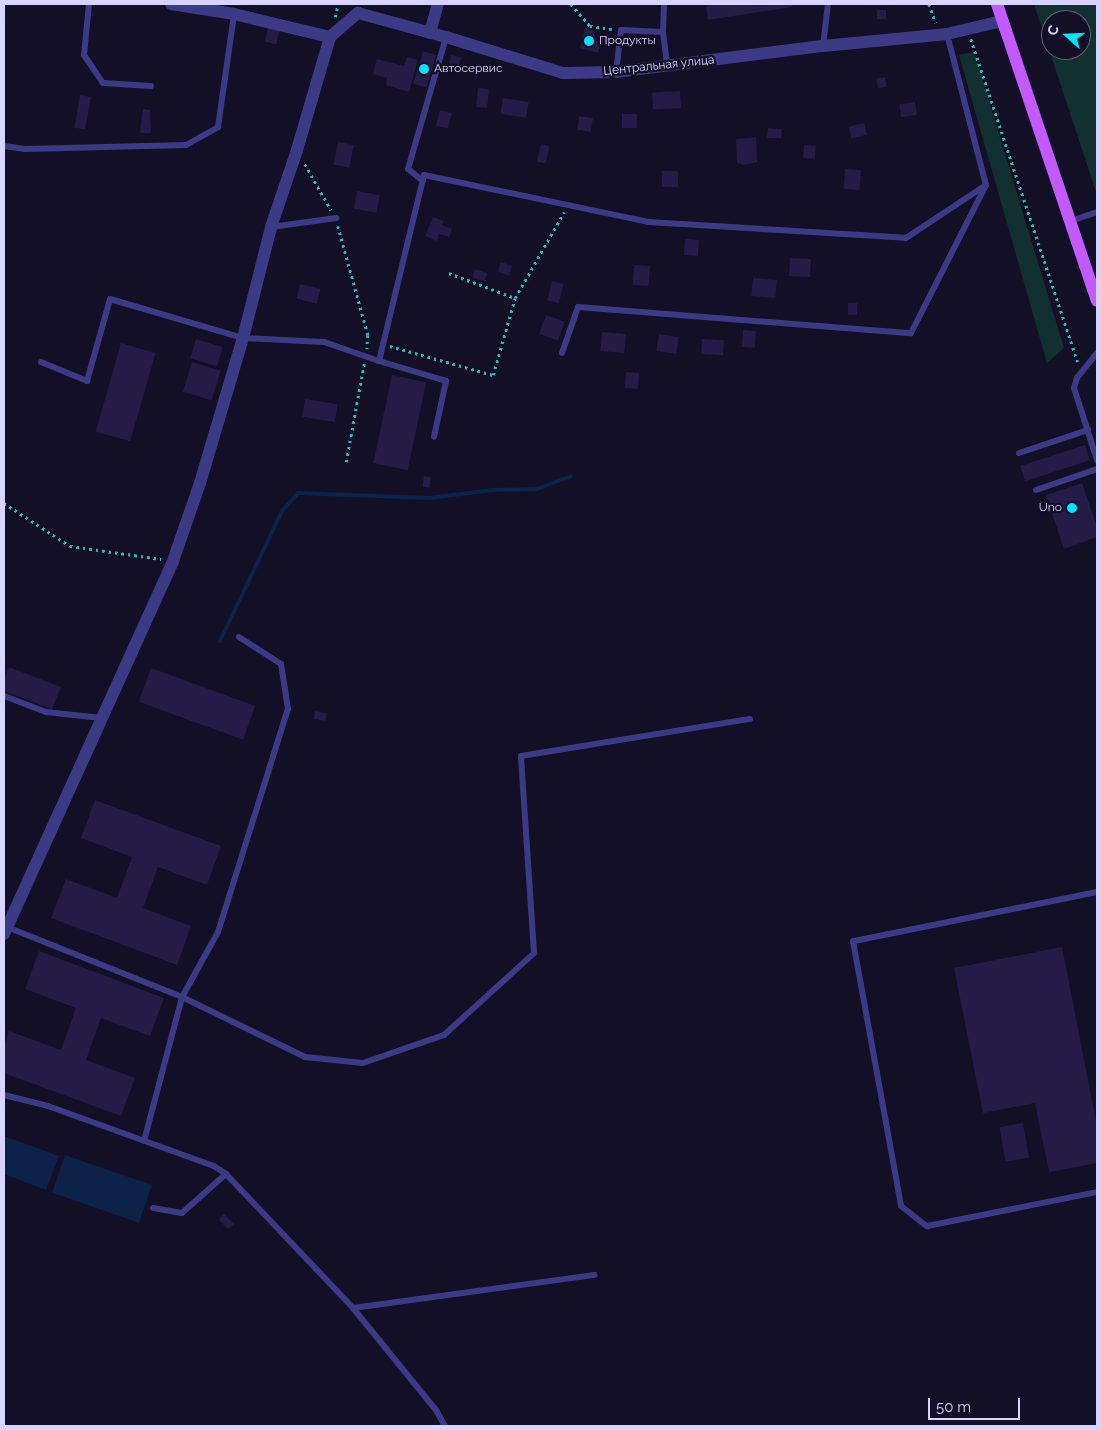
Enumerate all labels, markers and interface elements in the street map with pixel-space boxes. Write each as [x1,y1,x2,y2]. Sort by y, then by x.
north arrow [1041,10,1091,60]
text: С [1044,23,1062,37]
place label: Продукты [599,34,656,48]
marker: Продукты [583,35,595,47]
street label: Центральная улица [603,53,715,79]
place label: Автосервис [434,62,502,76]
marker: Автосервис [418,63,430,75]
place label: Uno [1039,501,1062,515]
marker: Uno [1066,502,1078,514]
scale bar [931,1388,1024,1420]
text: 50 m [936,1398,971,1416]

